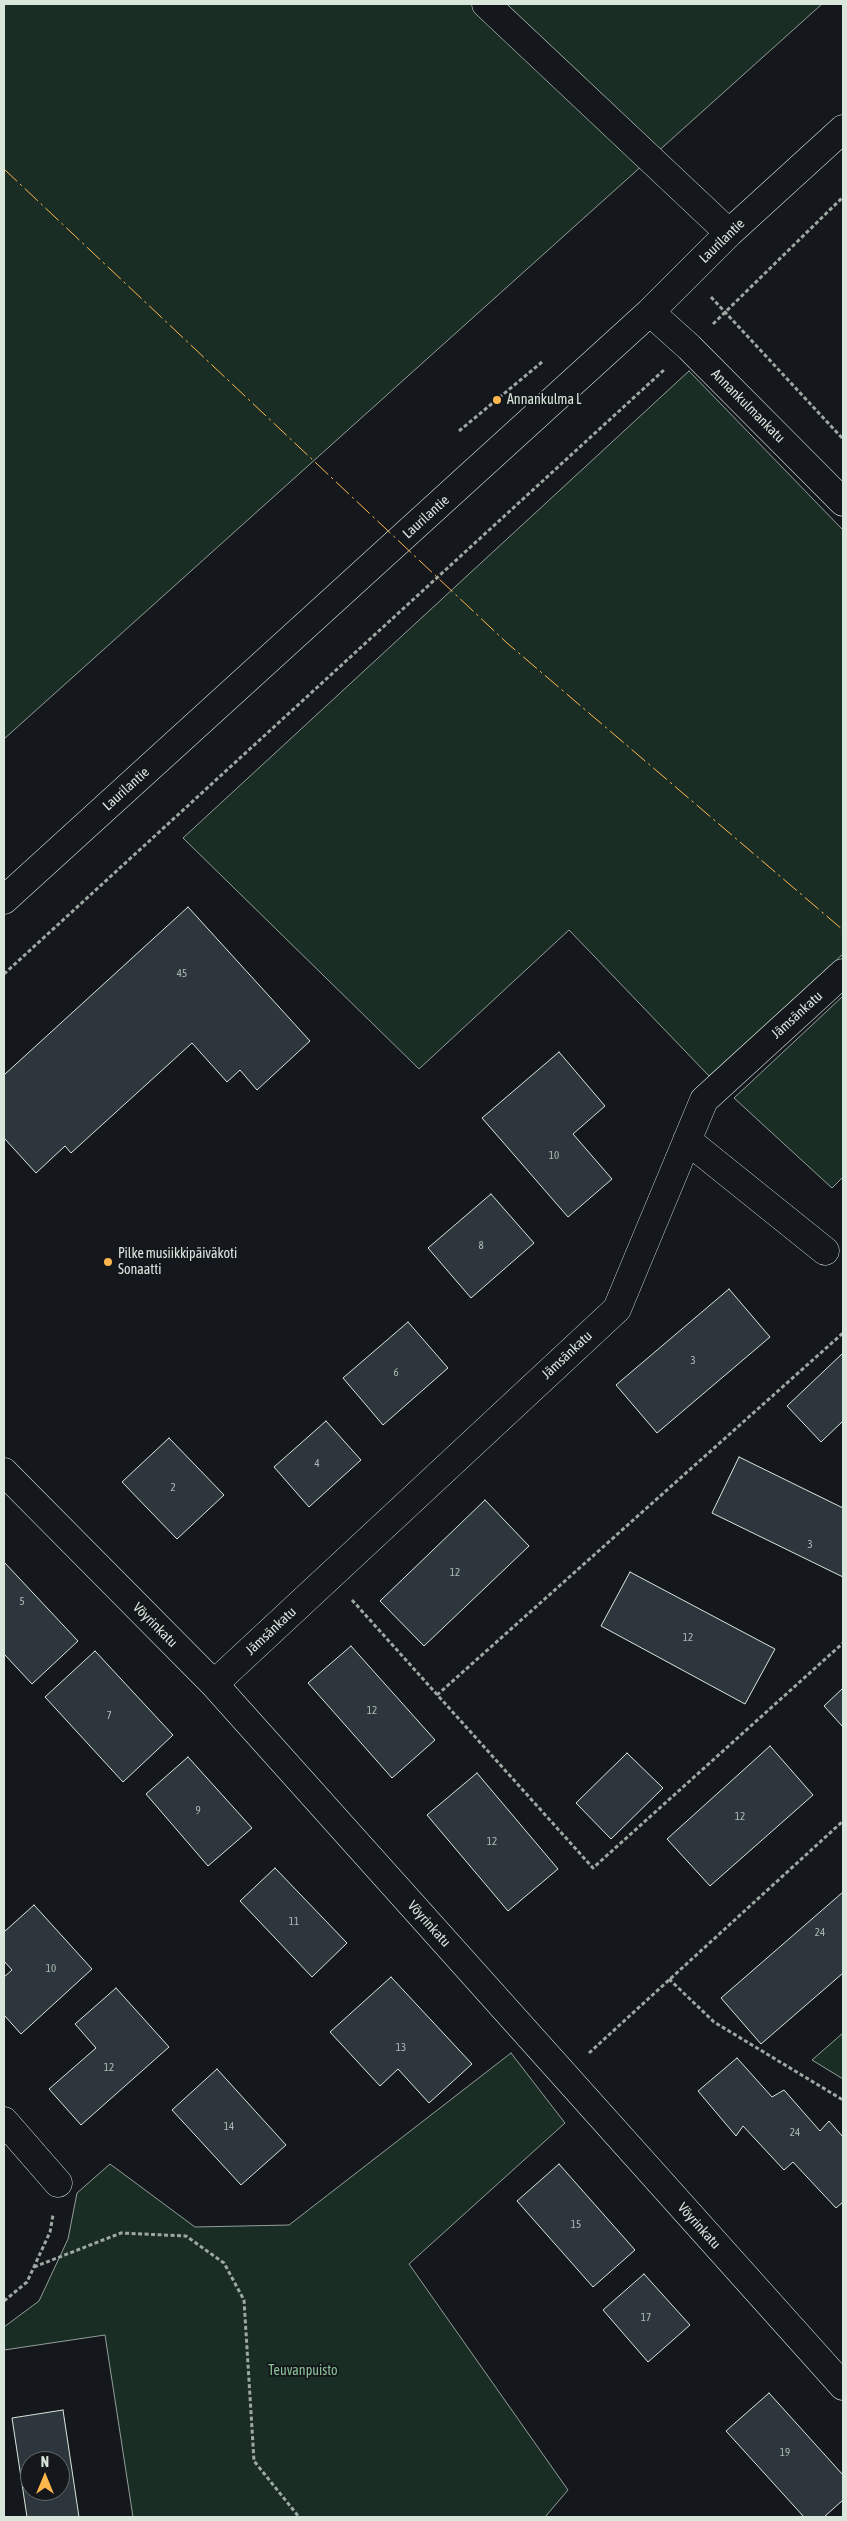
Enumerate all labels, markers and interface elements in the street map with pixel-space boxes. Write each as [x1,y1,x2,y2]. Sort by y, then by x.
street label: Laurilantie [696,215,748,267]
street label: Annankulmankatu [708,366,788,446]
place label: Annankulma L [507,392,581,408]
marker: Annankulma L [491,394,503,406]
street label: Laurilantie [399,492,453,542]
street label: Laurilantie [99,764,153,814]
house number: 45 [177,967,187,981]
street label: Jämsänkatu [768,988,826,1042]
house number: 10 [549,1149,559,1163]
house number: 8 [478,1239,484,1253]
place label: Pilke musiikkipäiväkoti Sonaatti [118,1246,237,1278]
marker: Pilke musiikkipäiväkoti Sonaatti [102,1256,114,1268]
street label: Jämsänkatu [538,1327,596,1383]
house number: 3 [690,1354,696,1368]
house number: 6 [393,1366,399,1380]
house number: 4 [314,1457,320,1471]
house number: 2 [170,1481,176,1495]
house number: 3 [807,1538,813,1552]
house number: 12 [450,1566,460,1580]
house number: 5 [19,1595,25,1609]
street label: Vöyrinkatu [129,1599,181,1651]
street label: Jämsänkatu [242,1603,300,1659]
house number: 12 [683,1631,693,1645]
house number: 12 [367,1704,377,1718]
house number: 7 [106,1709,112,1723]
house number: 9 [195,1804,201,1818]
house number: 12 [735,1810,745,1824]
house number: 12 [487,1835,497,1849]
street label: Vöyrinkatu [404,1897,454,1951]
house number: 11 [289,1915,299,1929]
house number: 24 [815,1926,825,1940]
house number: 10 [46,1962,56,1976]
house number: 13 [396,2041,406,2055]
house number: 12 [104,2061,114,2075]
house number: 14 [224,2120,234,2134]
house number: 24 [790,2126,800,2140]
street label: Vöyrinkatu [674,2199,724,2253]
house number: 15 [571,2218,581,2232]
house number: 17 [641,2311,651,2325]
park label: Teuvanpuisto [268,2363,338,2379]
house number: 19 [780,2446,790,2460]
north arrow [20,2451,70,2501]
text: N [41,2454,49,2470]

